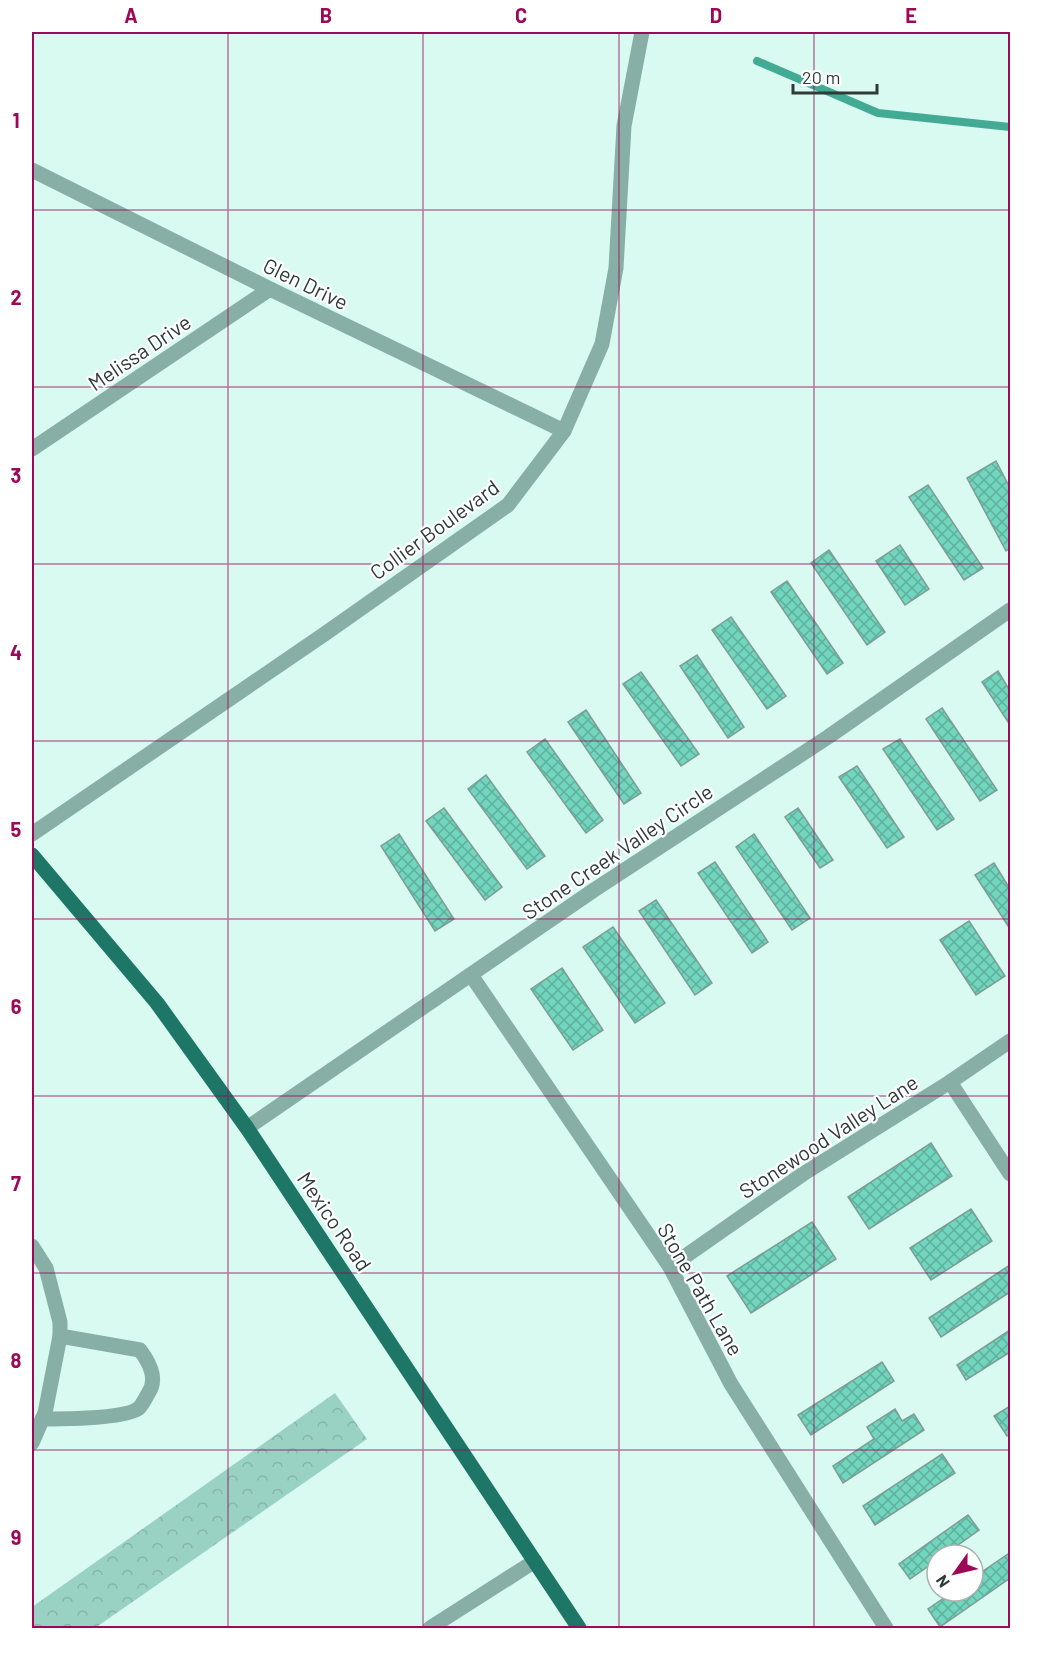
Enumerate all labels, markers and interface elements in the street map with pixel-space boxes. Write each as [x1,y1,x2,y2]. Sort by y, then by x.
text: A [124,3,138,27]
text: B [320,3,332,27]
text: C [515,3,527,27]
text: D [710,3,722,27]
text: E [905,3,917,27]
scale bar [793,57,877,95]
text: 20 m [802,66,840,88]
text: 1 [12,108,20,132]
street label: Glen Drive [260,252,352,314]
text: 2 [10,285,22,309]
street label: Melissa Drive [83,309,195,395]
text: 3 [11,463,21,487]
street label: Collier Boulevard [365,474,503,584]
text: 4 [10,640,22,664]
street label: Stone Creek Valley Circle [517,778,717,924]
text: 5 [11,817,22,841]
text: 6 [11,994,22,1018]
street label: Stonewood Valley Lane [734,1069,922,1203]
street label: Mexico Road [293,1167,377,1275]
text: 7 [11,1171,21,1195]
street label: Stone Path Lane [653,1218,749,1360]
text: 8 [11,1348,22,1372]
text: 9 [11,1525,21,1549]
north arrow [925,1543,985,1603]
text: N [931,1572,953,1591]

